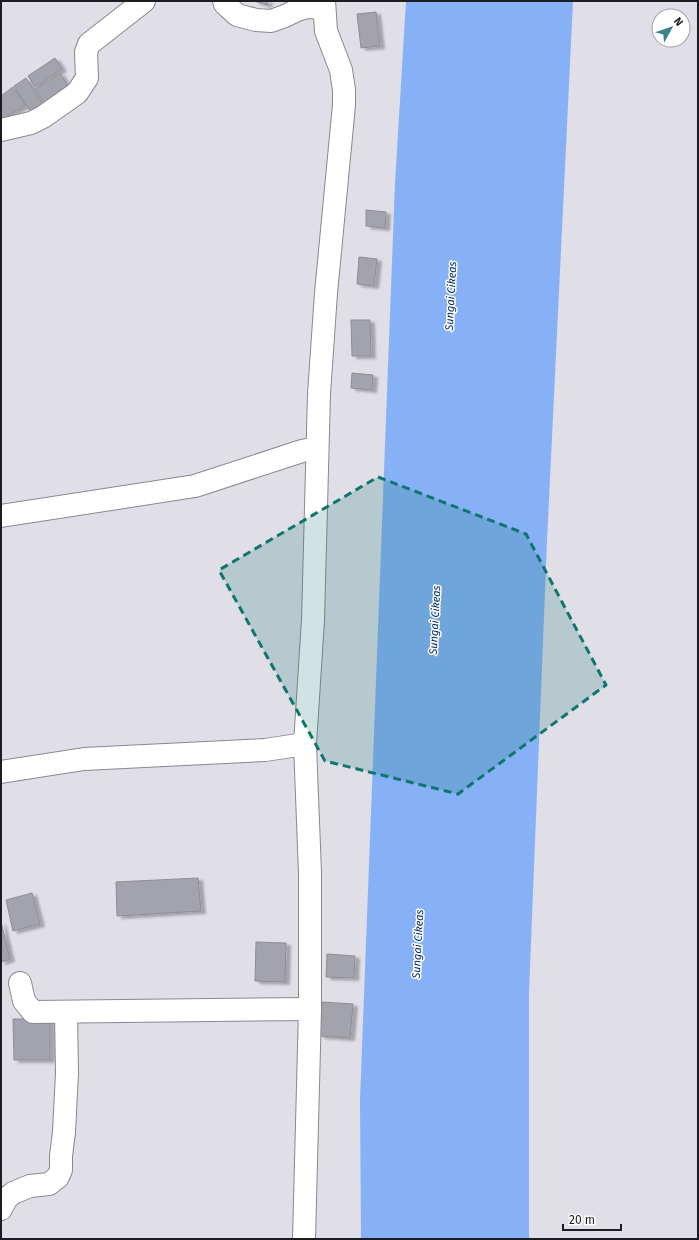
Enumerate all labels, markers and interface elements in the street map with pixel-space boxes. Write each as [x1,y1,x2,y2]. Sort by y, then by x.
north arrow [651,8,691,48]
text: N [671,15,686,29]
water label: Sungai Cikeas [443,261,459,332]
water label: Sungai Cikeas [427,585,443,656]
water label: Sungai Cikeas [410,909,426,980]
scale bar [563,1206,621,1232]
text: 20 m [569,1213,595,1227]

